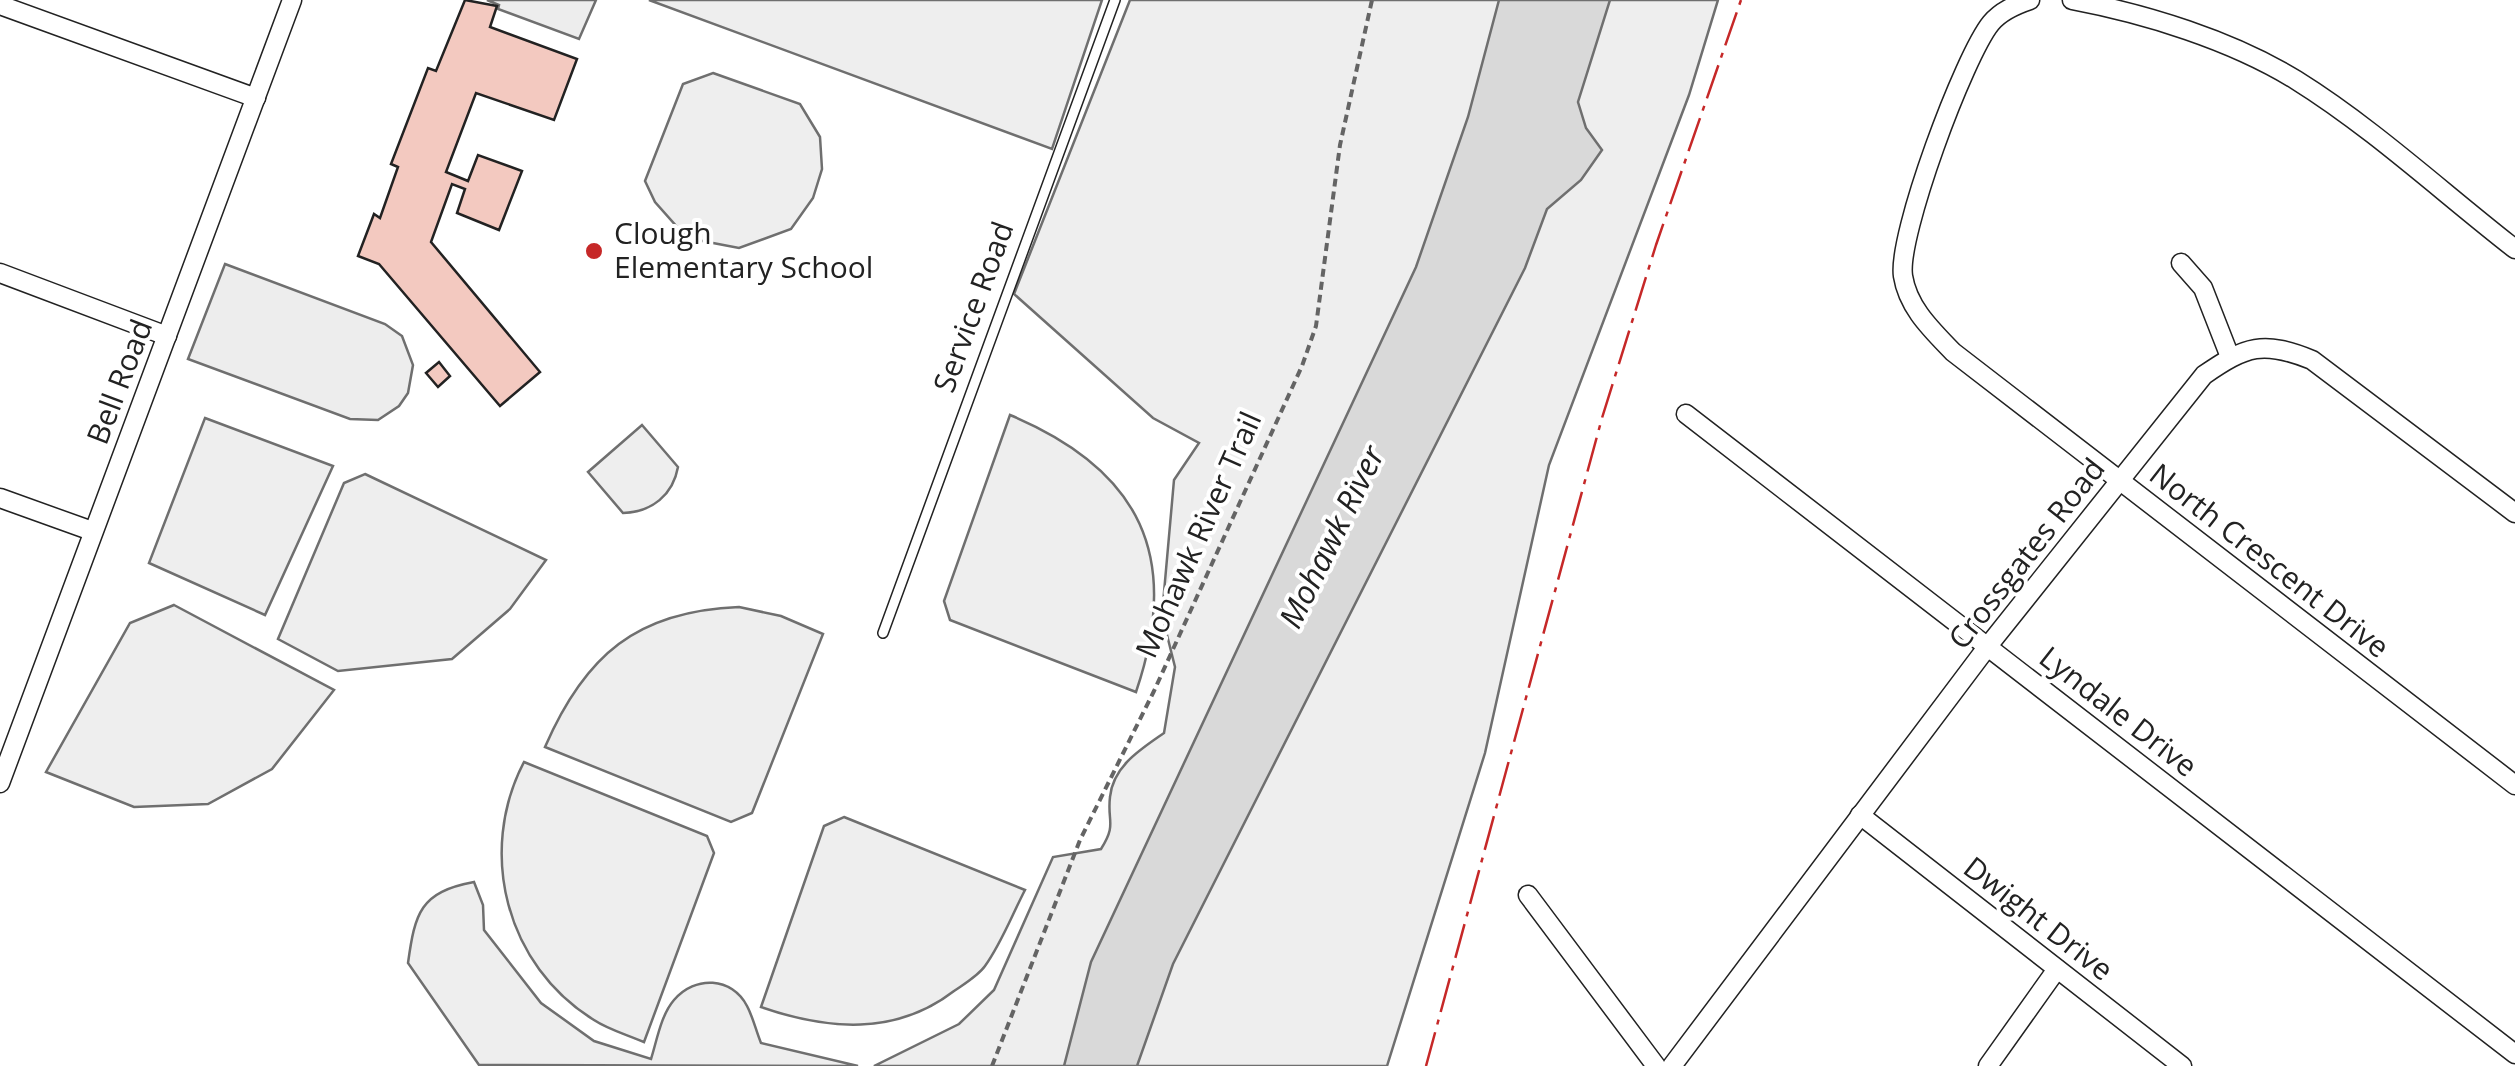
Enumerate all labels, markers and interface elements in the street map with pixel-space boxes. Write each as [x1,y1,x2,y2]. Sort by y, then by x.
place label: Clough Elementary School [614,212,873,287]
street label: Service Road [923,216,1022,397]
marker: Clough Elementary School [583,240,605,262]
street label: Bell Road [76,313,161,450]
street label: Mohawk River Trail [1125,405,1270,664]
water label: Mohawk River [1268,437,1394,635]
street label: Crossgates Road [1938,449,2113,657]
street label: North Crescent Drive [2142,453,2398,666]
street label: Lyndale Drive [2032,636,2206,785]
street label: Dwight Drive [1956,846,2122,989]

